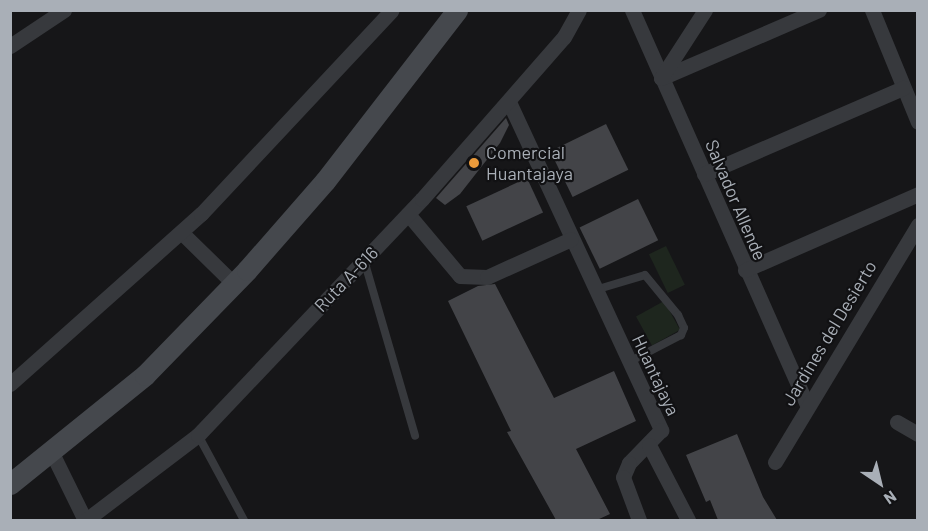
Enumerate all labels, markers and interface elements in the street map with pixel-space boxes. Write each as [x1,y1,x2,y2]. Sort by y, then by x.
street label: Salvador Allende [701,136,771,264]
place label: Comercial Huantajaya [486,142,573,184]
marker: Comercial Huantajaya [467,156,481,170]
street label: Ruta A-616 [310,242,382,316]
street label: Jardines del Desierto [777,257,881,409]
street label: Huantajaya [628,331,684,419]
north arrow [850,453,910,513]
text: N [881,487,900,509]

